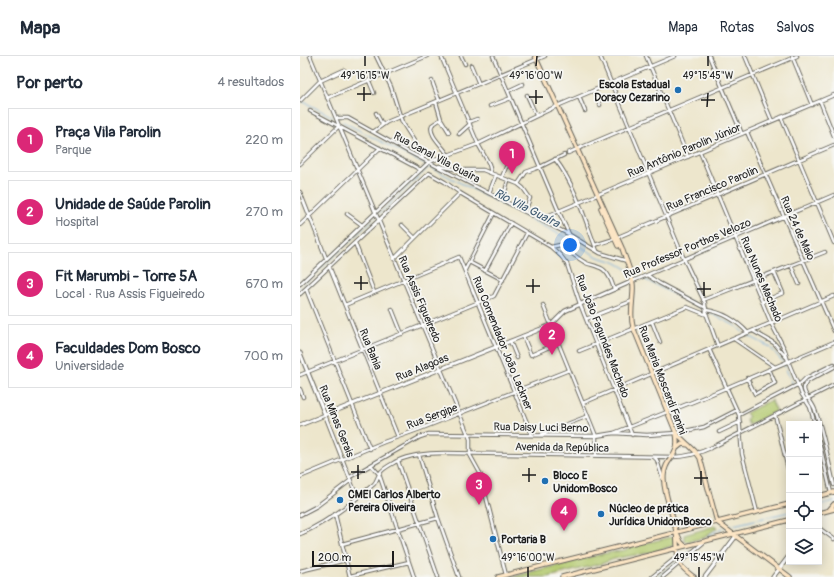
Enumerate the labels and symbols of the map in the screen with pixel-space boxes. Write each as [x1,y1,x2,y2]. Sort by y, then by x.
text: 49°16'15"W [341,70,390,82]
text: 49°16'00"W [509,70,563,82]
text: 49°15'45"W [683,70,734,82]
place label: Escola Estadual Doracy Cezarino [594,78,670,104]
marker: Escola Estadual Doracy Cezarino [673,85,683,95]
street label: Rua Antônio Parolin Júnior [625,121,743,180]
street label: Rua Canal Vila Guaíra [391,129,482,186]
pin: 1 [499,141,525,174]
street label: Rua Francisco Parolin [664,163,760,214]
water label: Rio Vila Guaíra [492,186,563,232]
street label: Rua 24 de Maio [778,194,817,262]
street label: Rua Professor Porthos Velozo [622,216,753,281]
your location [560,235,580,255]
street label: Rua Nunes Machado [738,235,785,324]
street label: Rua Assis Figueiredo [395,254,444,345]
street label: Rua João Fagundes Machado [573,273,632,400]
street label: Rua Comendador João Lackner [470,274,535,412]
pin: 2 [539,322,565,355]
street label: Rua Maria Moscardi Fanini [636,324,689,437]
street label: Rua Bahia [356,327,385,372]
street label: Rua Alagoas [394,351,451,384]
street label: Rua Minas Gerais [316,383,357,459]
street label: Rua Sergipe [405,401,460,432]
street label: Rua Daisy Luci Berno [493,420,589,435]
street label: Avenida da República [515,440,609,455]
place label: Bloco E UnidomBosco [553,469,618,495]
pin: 3 [466,472,492,505]
marker: Bloco E UnidomBosco [540,476,550,486]
place label: CMEI Carlos Alberto Pereira Oliveira [348,488,441,514]
marker: CMEI Carlos Alberto Pereira Oliveira [335,495,345,505]
pin: 4 [551,498,577,531]
place label: Núcleo de prática Jurídica UnidomBosco [609,502,712,528]
marker: Núcleo de prática Jurídica UnidomBosco [596,509,606,519]
place label: Portaria B [501,533,546,546]
marker: Portaria B [488,534,498,544]
scale bar [312,549,394,568]
text: 49°16'00"W [501,552,555,564]
text: 49°15'45"W [674,552,725,564]

